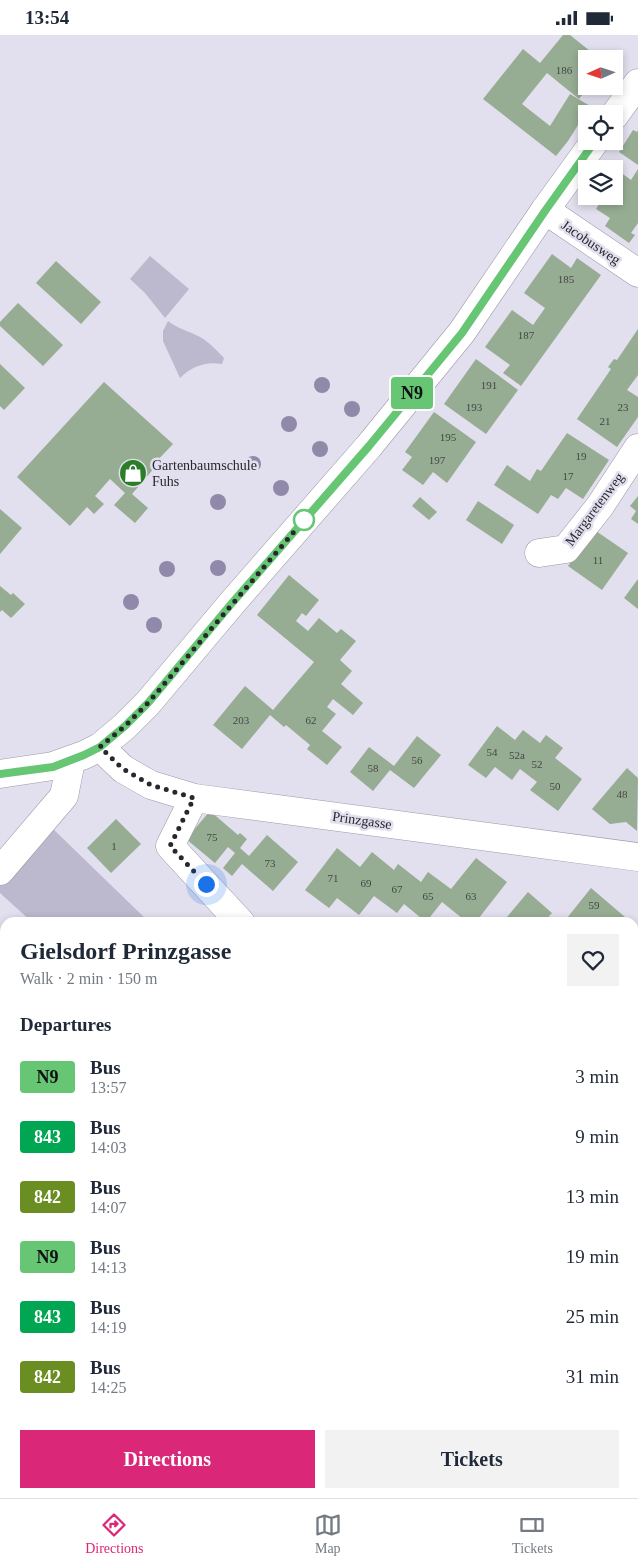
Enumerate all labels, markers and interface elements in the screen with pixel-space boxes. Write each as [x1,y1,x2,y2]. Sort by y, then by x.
text: 13:54 [25,7,69,28]
north arrow [578,50,622,95]
map controls [578,50,623,205]
house number: 186 [556,64,573,76]
button: locate [578,105,623,150]
button: layers [578,160,623,205]
street label: Jacobusweg [558,217,623,268]
house number: 185 [558,273,575,285]
house number: 187 [518,329,535,341]
line badge: N9 [390,377,434,409]
house number: 191 [481,379,497,391]
text: N9 [401,383,423,403]
house number: 193 [466,401,483,413]
house number: 23 [618,401,629,413]
house number: 21 [600,415,611,427]
house number: 195 [440,431,457,443]
house number: 19 [576,450,587,462]
house number: 197 [429,454,446,466]
shop icon: Gartenbaumschule Fuhs [118,458,148,488]
place label: Gartenbaumschule Fuhs [152,458,257,489]
street label: Margaretenweg [562,470,627,549]
house number: 17 [563,470,574,482]
unlabelled marker [293,509,315,531]
house number: 11 [593,554,603,566]
house number: 203 [233,714,250,726]
house number: 62 [306,714,317,726]
house number: 54 [487,746,498,758]
house number: 52a [509,749,525,761]
house number: 56 [412,754,423,766]
house number: 52 [532,758,543,770]
house number: 58 [368,762,379,774]
house number: 50 [550,780,561,792]
house number: 48 [617,788,628,800]
street label: Prinzgasse [331,809,393,832]
house number: 75 [207,831,218,843]
house number: 1 [111,840,117,852]
house number: 73 [265,857,276,869]
your location [194,872,219,897]
house number: 71 [328,872,339,884]
house number: 69 [361,877,372,889]
house number: 67 [392,883,403,895]
house number: 65 [423,890,434,902]
house number: 63 [466,890,477,902]
house number: 59 [589,899,600,911]
button: heart [567,934,619,986]
text: Gielsdorf Prinzgasse [20,938,231,964]
text: Walk · 2 min · 150 m [20,970,157,987]
text: Departures [20,1014,111,1035]
text: Bus [90,1057,121,1078]
text: 3 min [575,1066,619,1087]
text: N9 [37,1067,59,1087]
text: 13:57 [90,1079,126,1096]
text: Bus [90,1117,121,1138]
text: 9 min [575,1126,619,1147]
text: 843 [34,1127,61,1147]
text: 14:03 [90,1139,126,1156]
text: Bus [90,1177,121,1198]
text: 13 min [566,1186,619,1207]
text: 842 [34,1187,61,1207]
text: 14:07 [90,1199,126,1216]
text: Bus [90,1237,121,1258]
text: 19 min [566,1246,619,1267]
text: N9 [37,1247,59,1267]
text: 14:13 [90,1259,126,1276]
text: Bus [90,1297,121,1318]
text: 25 min [566,1306,619,1327]
text: 843 [34,1307,61,1327]
text: 14:19 [90,1319,126,1336]
text: Bus [90,1357,121,1378]
text: 31 min [566,1366,619,1387]
text: 842 [34,1367,61,1387]
text: 14:25 [90,1379,126,1396]
button: Directions [20,1430,315,1488]
button: Tickets [325,1430,619,1488]
tab: Directions [85,1511,143,1557]
tab: Map [314,1511,342,1557]
tab: Tickets [512,1511,553,1557]

